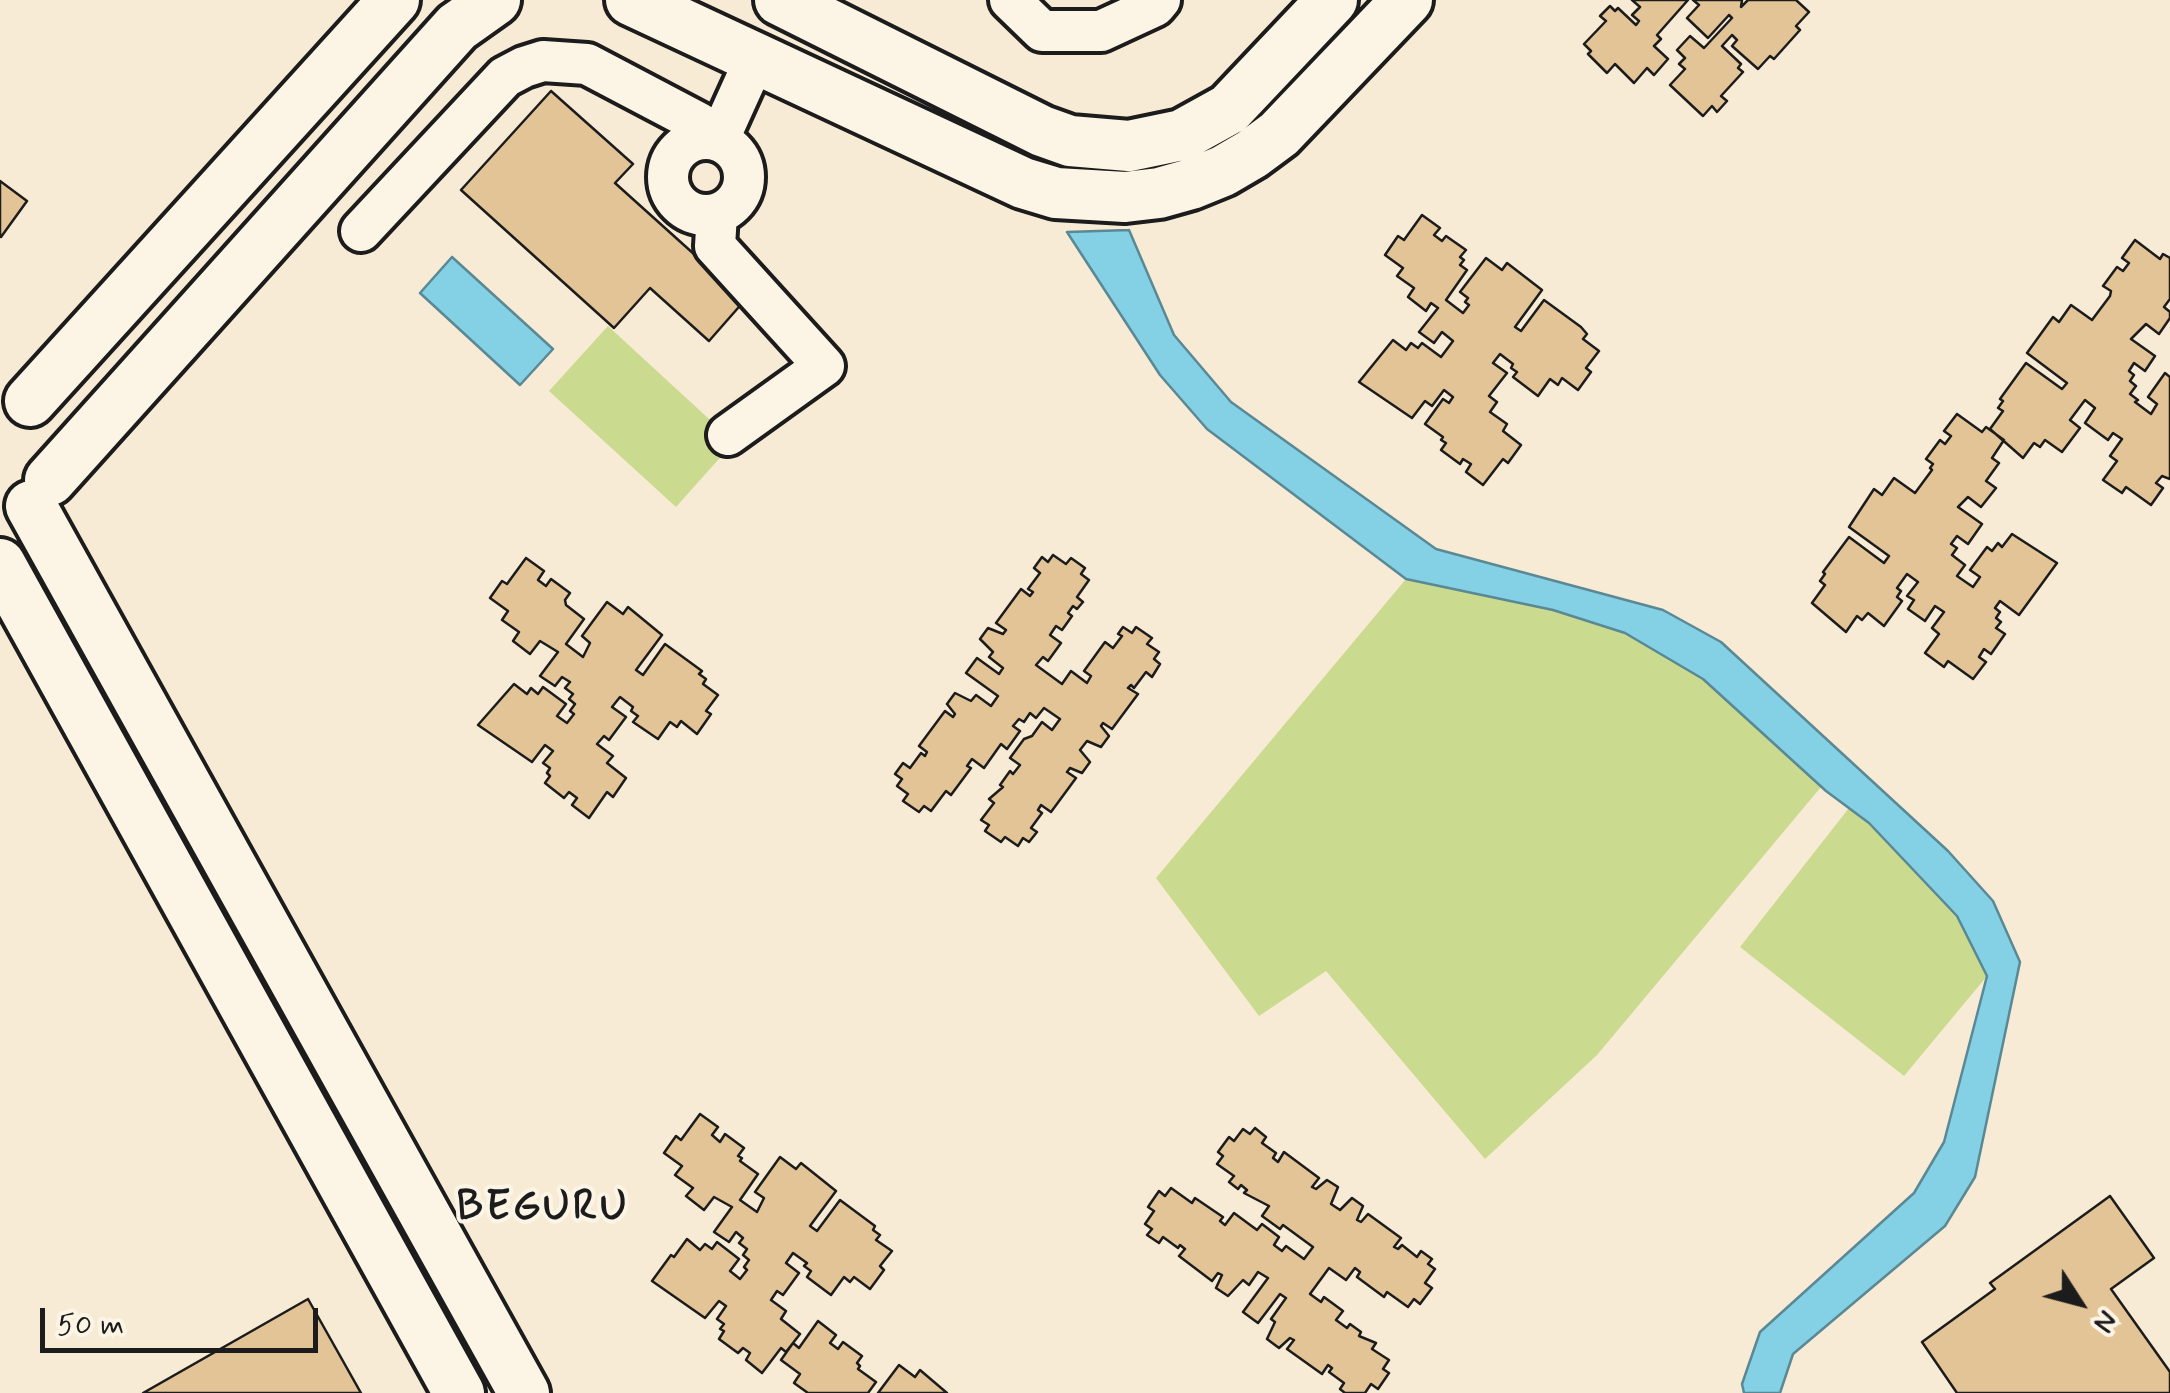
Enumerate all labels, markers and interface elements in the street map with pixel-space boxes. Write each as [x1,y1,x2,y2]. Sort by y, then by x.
district label: BEGURU [455,1185,631,1235]
north arrow [2030,1253,2130,1353]
scale bar [45,1288,322,1350]
text: N [2084,1303,2125,1339]
text: 50 m [57,1306,124,1345]

